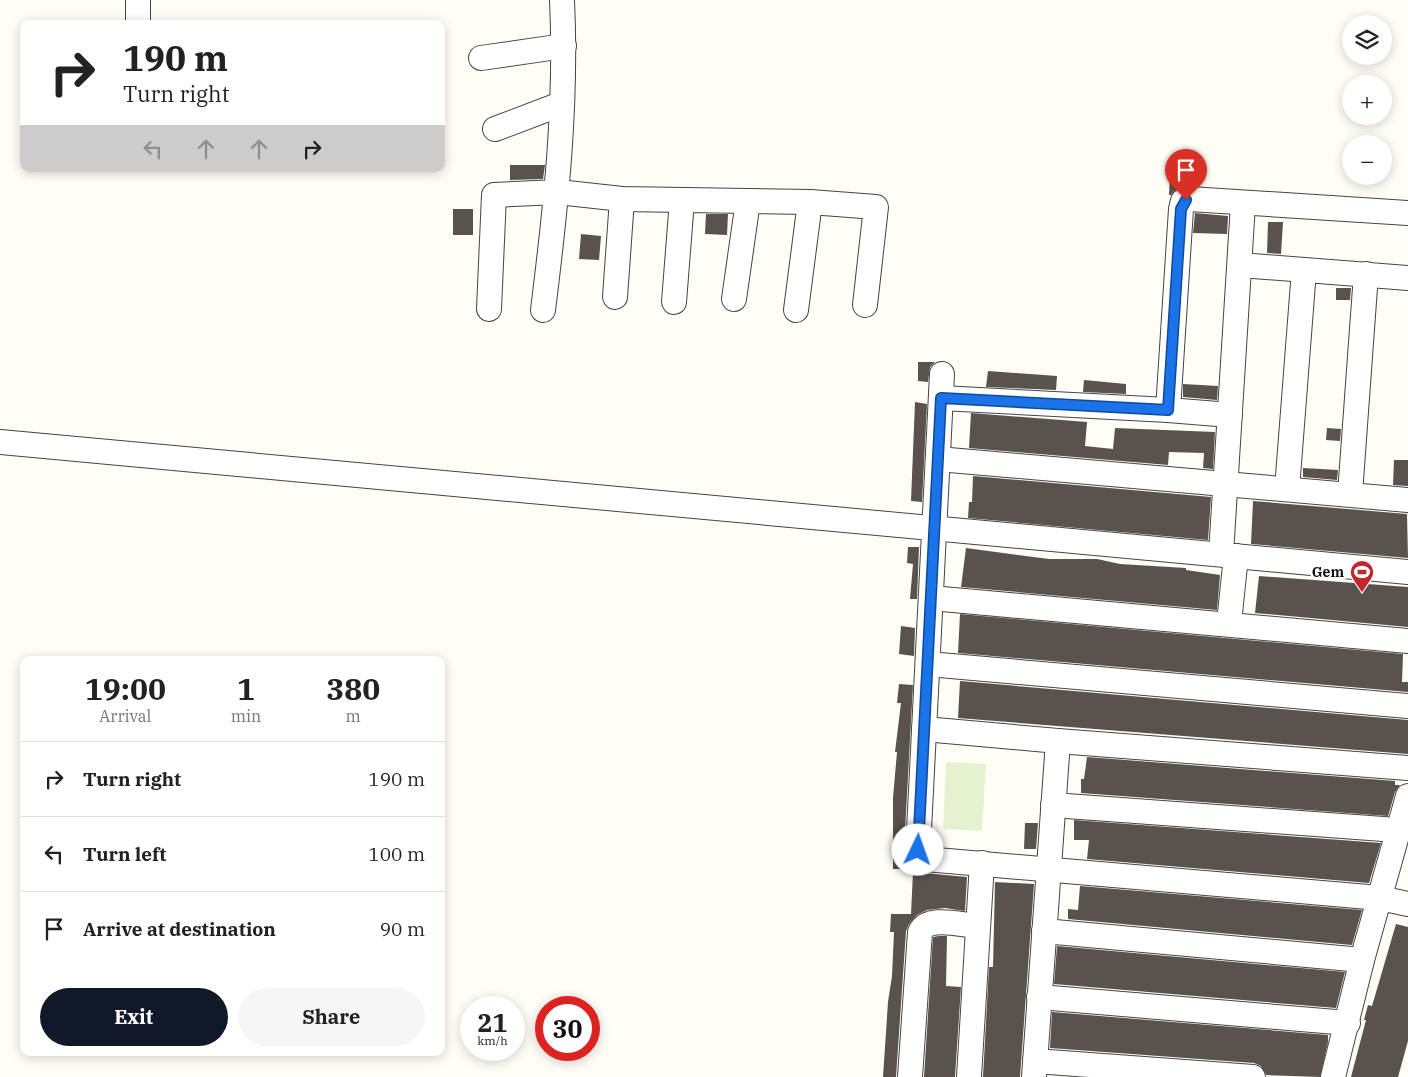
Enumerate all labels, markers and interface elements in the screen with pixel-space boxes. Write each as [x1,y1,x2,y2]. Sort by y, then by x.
map controls [1342,15,1392,185]
button: layers [1342,15,1392,65]
text: 190 m [123,35,228,81]
icon: right [40,40,105,105]
button: + [1342,75,1392,125]
text: Turn right [123,79,230,108]
icon: left [139,135,167,163]
icon: ahead [192,135,220,163]
icon: ahead [245,135,273,163]
icon: right [298,135,326,163]
button: − [1342,135,1392,185]
pin [1165,149,1207,200]
icon: arrive [1172,156,1200,184]
sports icon: Gem [1349,559,1375,593]
place label: Gem [1312,563,1344,581]
text: 19:00 [85,669,166,708]
text: 1 [237,669,255,708]
text: 380 [326,669,380,708]
text: Arrival [99,706,151,726]
text: min [231,706,261,726]
text: m [346,706,361,726]
icon: right [40,765,68,793]
text: Turn right [83,767,181,791]
text: 190 m [368,767,425,791]
position arrow [891,823,943,875]
icon: left [40,840,68,868]
text: Turn left [83,842,166,866]
text: 100 m [368,842,425,866]
icon: arrive [40,915,68,943]
text: Arrive at destination [83,917,276,941]
text: 90 m [380,917,425,941]
button: Exit [40,988,228,1046]
button: Share [238,988,425,1046]
speed limit sign: 30 [535,996,600,1061]
text: 21 [477,1006,508,1039]
text: km/h [477,1033,508,1048]

